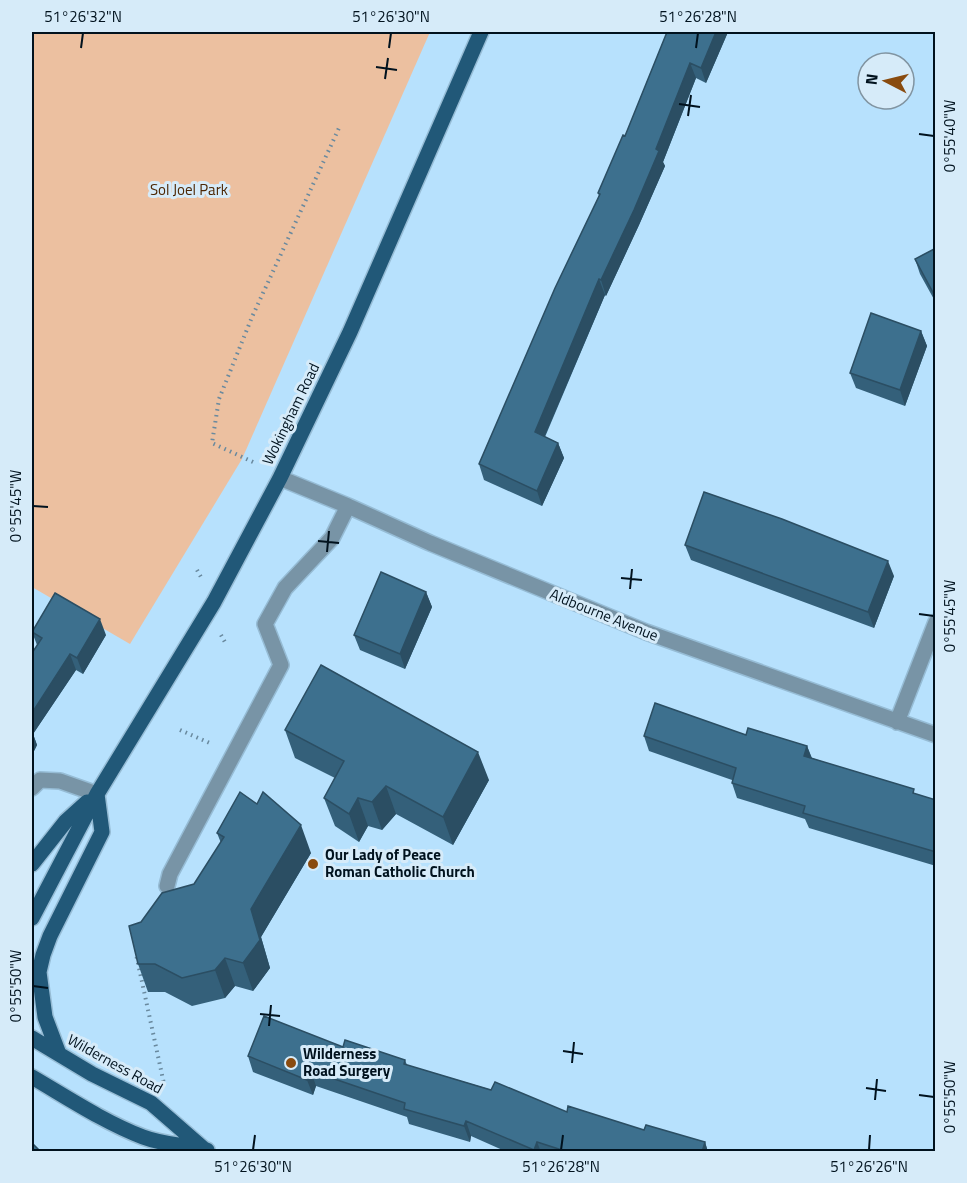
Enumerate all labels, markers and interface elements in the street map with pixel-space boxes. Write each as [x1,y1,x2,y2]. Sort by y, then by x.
text: 51°26'32"N [44,5,122,28]
text: 51°26'30"N [352,5,430,28]
text: 51°26'28"N [659,5,737,28]
north arrow [856,51,916,111]
text: N [859,72,884,86]
text: 0°55'40"W [938,100,961,172]
park label: Sol Joel Park [150,178,228,201]
street label: Wokingham Road [256,359,325,469]
text: 0°55'45"W [4,470,27,542]
text: 0°55'45"W [938,580,961,652]
street label: Aldbourne Avenue [546,582,662,647]
place label: Our Lady of Peace Roman Catholic Church [325,843,475,883]
marker: Our Lady of Peace Roman Catholic Church [306,857,320,871]
text: 0°55'50"W [4,950,27,1022]
street label: Wilderness Road [63,1028,167,1099]
place label: Wilderness Road Surgery [303,1042,391,1082]
marker: Wilderness Road Surgery [284,1056,298,1070]
text: 0°55'50"W [938,1061,961,1133]
text: 51°26'30"N [214,1155,292,1178]
text: 51°26'28"N [522,1155,600,1178]
text: 51°26'26"N [830,1155,908,1178]

